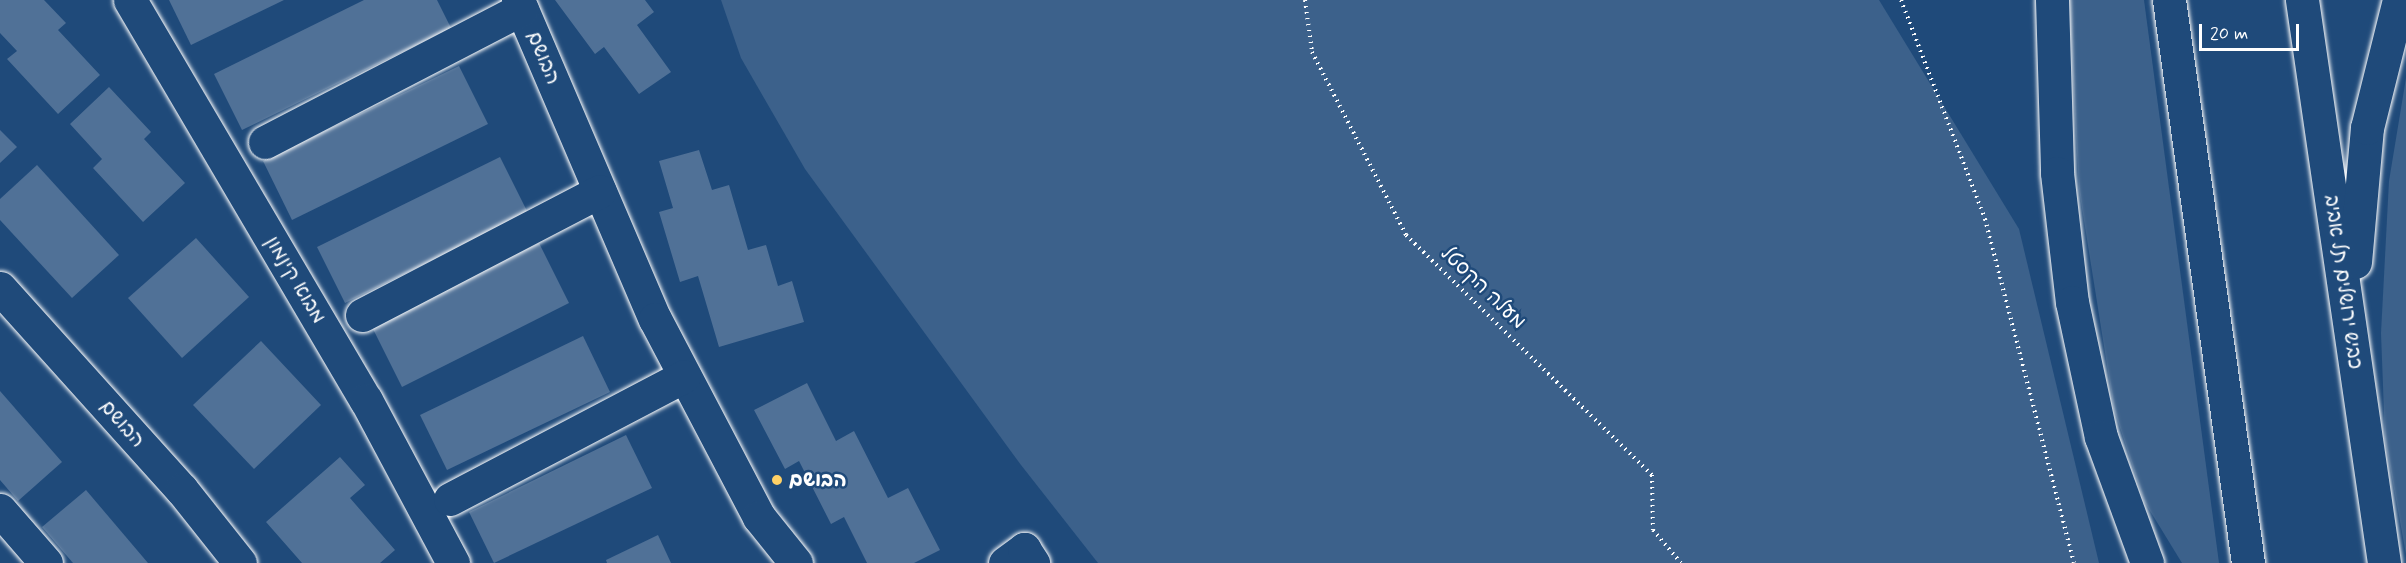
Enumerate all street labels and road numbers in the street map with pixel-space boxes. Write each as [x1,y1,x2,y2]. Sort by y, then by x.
street label: הבושם [521,28,565,88]
street label: כביש ירושלים תל אביב [2319,193,2367,371]
street label: מבוא קינמון [260,232,330,328]
street label: מעלה הקסטל [1436,242,1530,334]
street label: הבושם [94,395,150,453]

